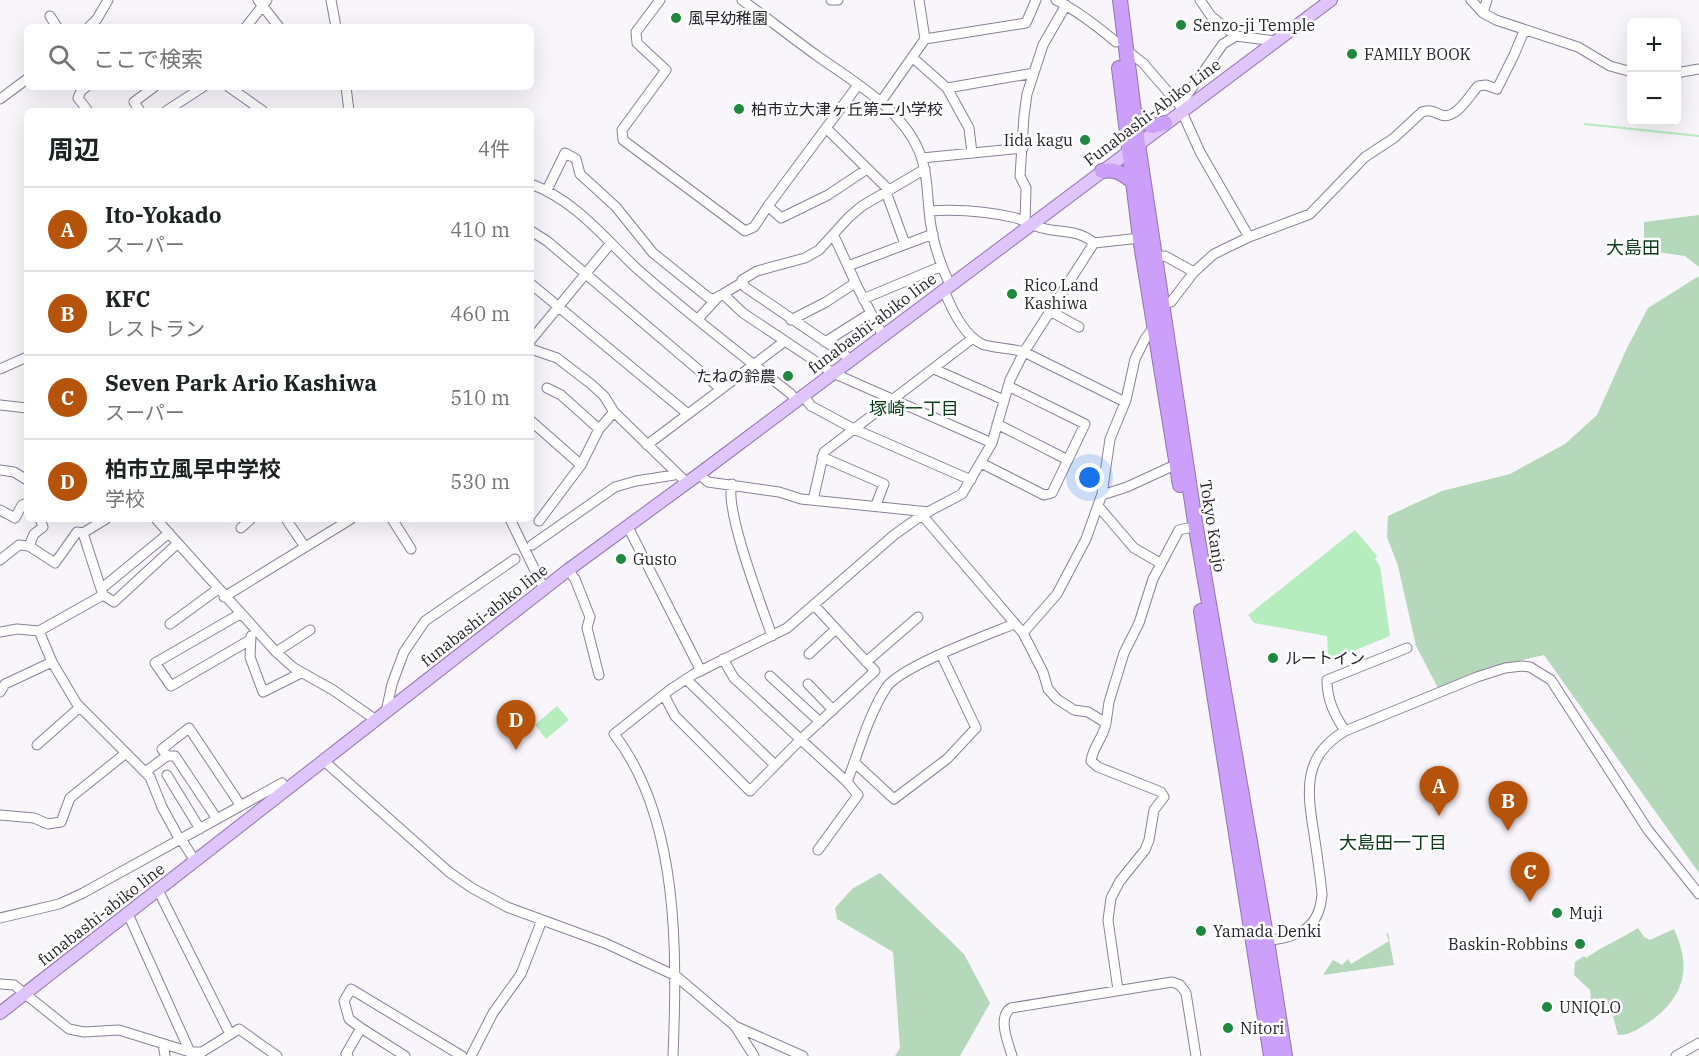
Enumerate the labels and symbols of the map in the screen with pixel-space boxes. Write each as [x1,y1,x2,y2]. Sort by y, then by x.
place label: 風早幼稚園 [688,8,768,28]
marker: 風早幼稚園 [669,11,683,25]
place label: Senzo-ji Temple [1193,15,1315,35]
marker: Senzo-ji Temple [1174,18,1188,32]
place label: FAMILY BOOK [1364,44,1471,64]
marker: FAMILY BOOK [1345,47,1359,61]
street label: Funabashi-Abiko Line [1080,54,1224,170]
place label: 柏市立大津ヶ丘第二小学校 [751,99,943,119]
marker: 柏市立大津ヶ丘第二小学校 [732,102,746,116]
place label: Iida kagu [1004,130,1073,150]
marker: Iida kagu [1078,133,1092,147]
district label: 大島田 [1606,236,1660,259]
street label: funabashi-abiko line [804,268,940,378]
place label: Rico Land Kashiwa [1024,275,1099,313]
marker: Rico Land Kashiwa [1005,287,1019,301]
place label: たねの鈴農 [696,366,776,386]
marker: たねの鈴農 [781,369,795,383]
district label: 塚崎一丁目 [869,397,959,420]
your location [1075,463,1104,492]
street label: Tokyo Kanjo [1196,478,1230,574]
place label: Gusto [633,549,677,569]
marker: Gusto [614,552,628,566]
street label: funabashi-abiko line [417,559,551,671]
place label: ルートイン [1285,648,1365,668]
marker: ルートイン [1266,651,1280,665]
pin: D [496,700,536,750]
pin: A [1420,766,1458,816]
pin: B [1488,782,1528,831]
district label: 大島田一丁目 [1339,831,1447,854]
pin: C [1510,852,1550,902]
street label: funabashi-abiko line [34,858,168,970]
place label: Muji [1569,903,1603,923]
marker: Muji [1550,906,1564,920]
place label: Yamada Denki [1213,921,1321,941]
marker: Yamada Denki [1194,924,1208,938]
place label: Baskin-Robbins [1448,934,1568,954]
marker: Baskin-Robbins [1573,937,1587,951]
place label: UNIQLO [1559,997,1621,1017]
marker: UNIQLO [1540,1000,1554,1014]
place label: Nitori [1240,1018,1284,1038]
marker: Nitori [1221,1021,1235,1035]

